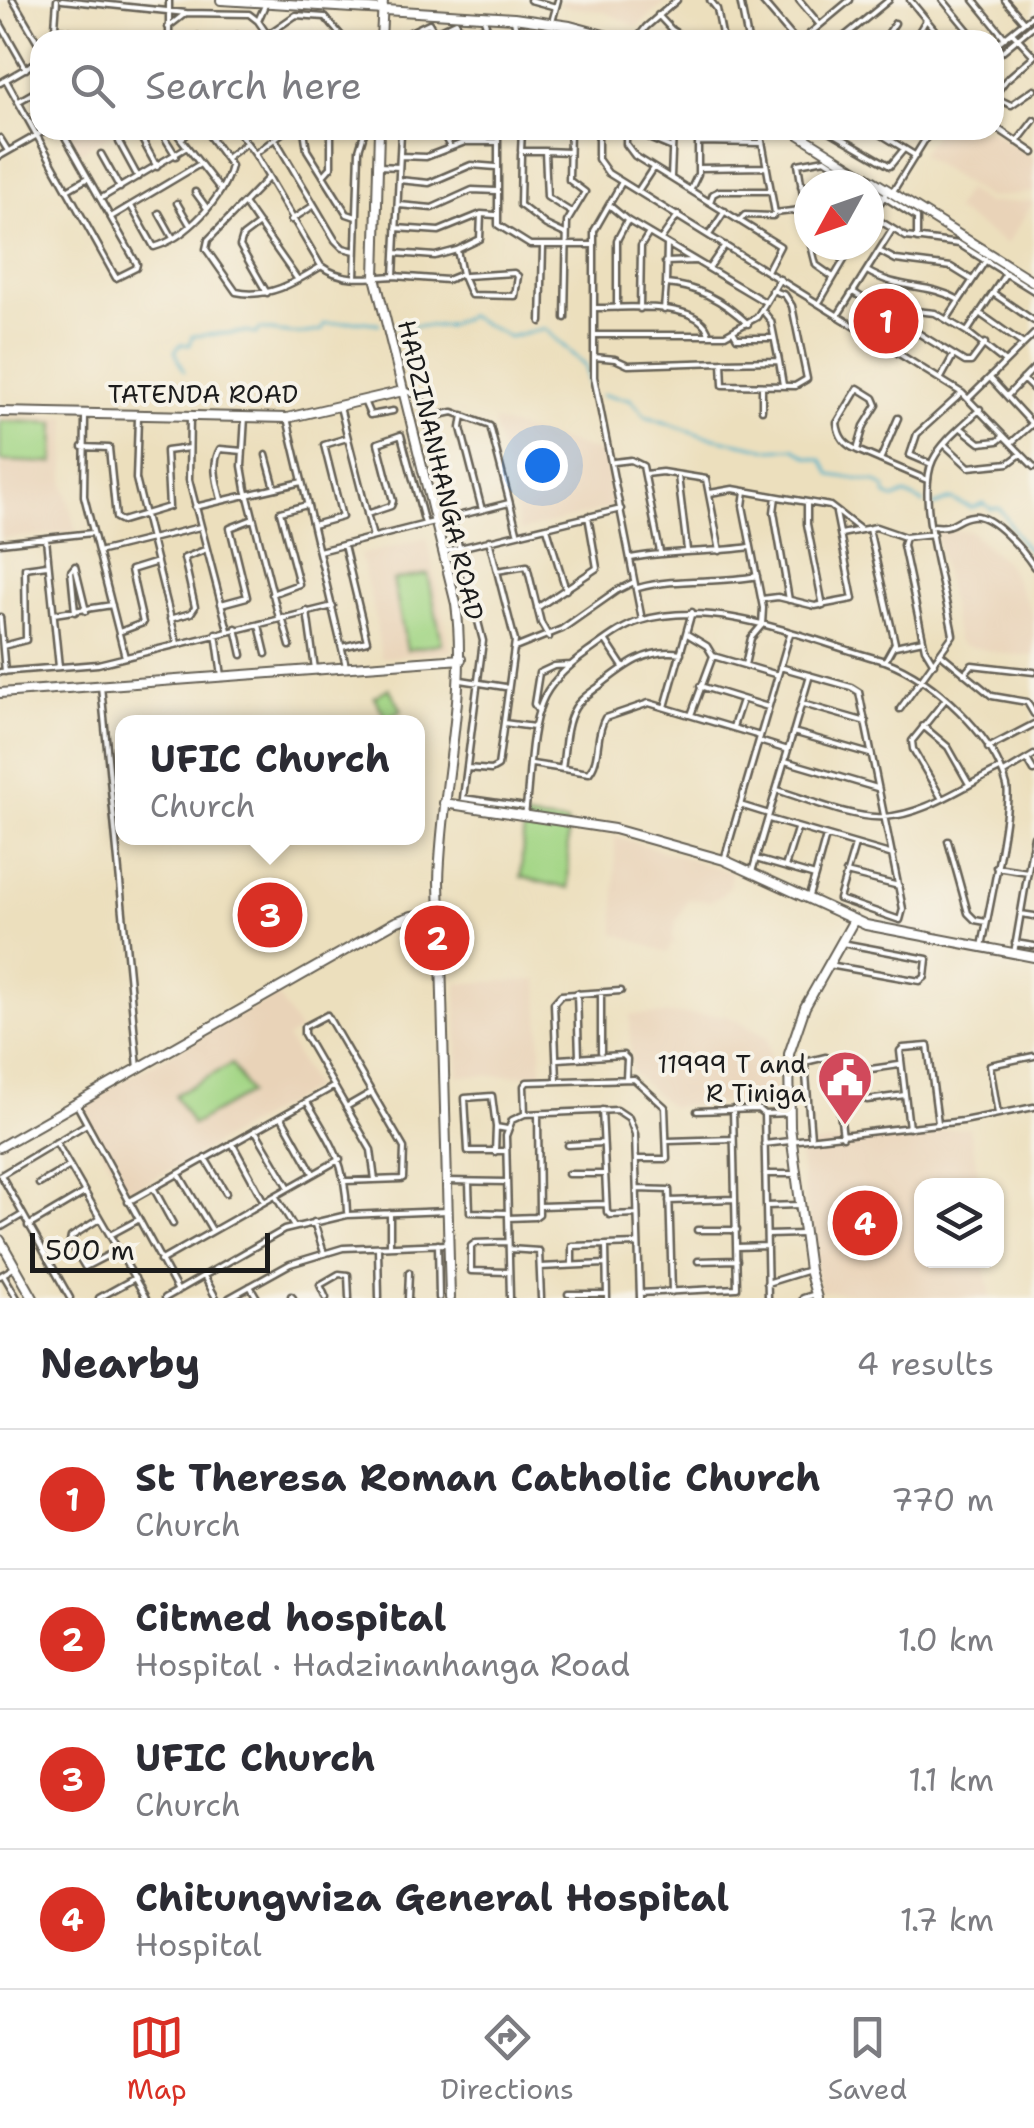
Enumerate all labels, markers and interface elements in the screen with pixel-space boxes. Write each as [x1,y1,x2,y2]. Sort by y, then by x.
search box [30,30,1004,140]
icon: search [65,58,120,113]
text: Search here [145,60,362,111]
north arrow [794,170,884,260]
pin: 1 [854,284,918,358]
street label: HADZINANHANGA ROAD [390,317,492,623]
street label: TATENDA ROAD [108,377,298,411]
your location [517,440,568,491]
popup [115,715,425,845]
text: UFIC Church [150,733,390,784]
text: Church [150,784,256,827]
pin: 3 [238,878,302,952]
pin: 2 [404,900,470,976]
place label: 11999 T and R Tiniga [657,1047,806,1110]
public building icon: 11999 T and R Tiniga [815,1048,875,1127]
map controls [914,1178,1004,1268]
button: layers [914,1178,1004,1268]
pin: 4 [832,1186,898,1260]
scale bar [30,1228,270,1272]
text: 500 m [45,1231,135,1269]
text: Nearby [40,1335,200,1391]
text: 4 results [857,1342,994,1385]
text: St Theresa Roman Catholic Church [135,1452,821,1503]
text: 1 [65,1478,80,1521]
text: 770 m [891,1478,994,1521]
text: Church [135,1503,241,1546]
text: Citmed hospital [135,1592,446,1643]
text: 2 [61,1618,84,1661]
text: 1.0 km [898,1618,994,1661]
text: Hospital · Hadzinanhanga Road [135,1643,630,1686]
text: UFIC Church [135,1732,376,1783]
text: 3 [61,1758,84,1801]
text: 1.1 km [908,1758,994,1801]
text: Church [135,1783,241,1826]
text: Chitungwiza General Hospital [135,1872,729,1923]
text: 4 [61,1898,84,1941]
text: 1.7 km [900,1898,994,1941]
text: Hospital [135,1923,262,1966]
tab: Map [127,2010,187,2108]
tab: Directions [440,2010,574,2108]
tab: Saved [828,2010,907,2108]

